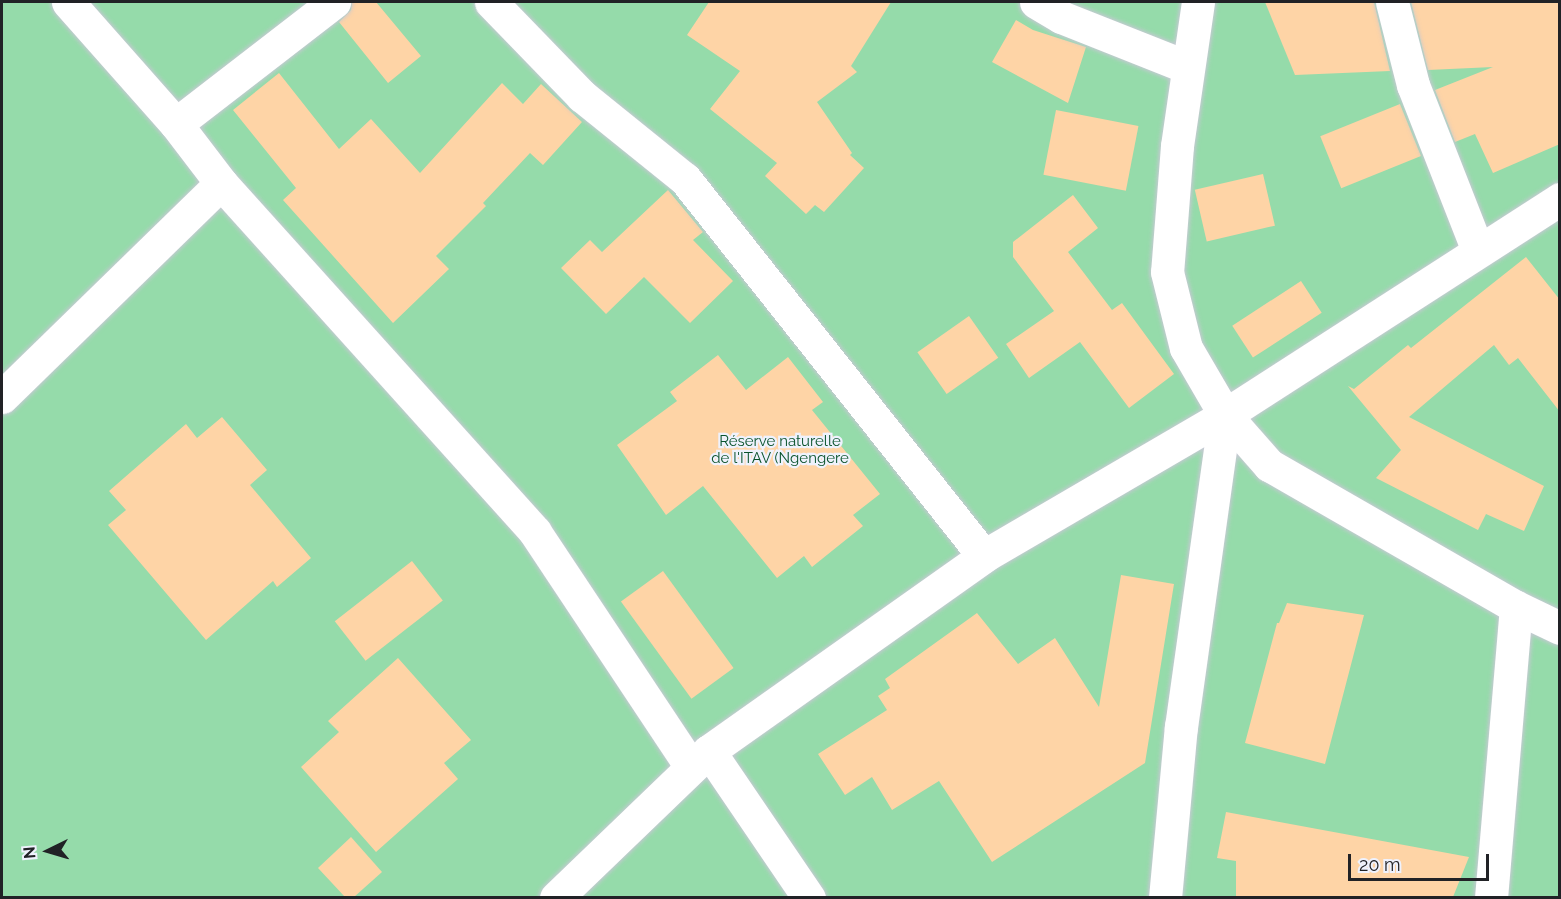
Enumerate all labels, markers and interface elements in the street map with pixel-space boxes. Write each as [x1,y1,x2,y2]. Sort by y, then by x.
park label: Réserve naturelle de l'ITAV (Ngengere [711,432,849,467]
north arrow [18,821,78,881]
scale bar [1351,842,1492,880]
text: N [20,846,40,860]
text: 20 m [1359,854,1401,875]

